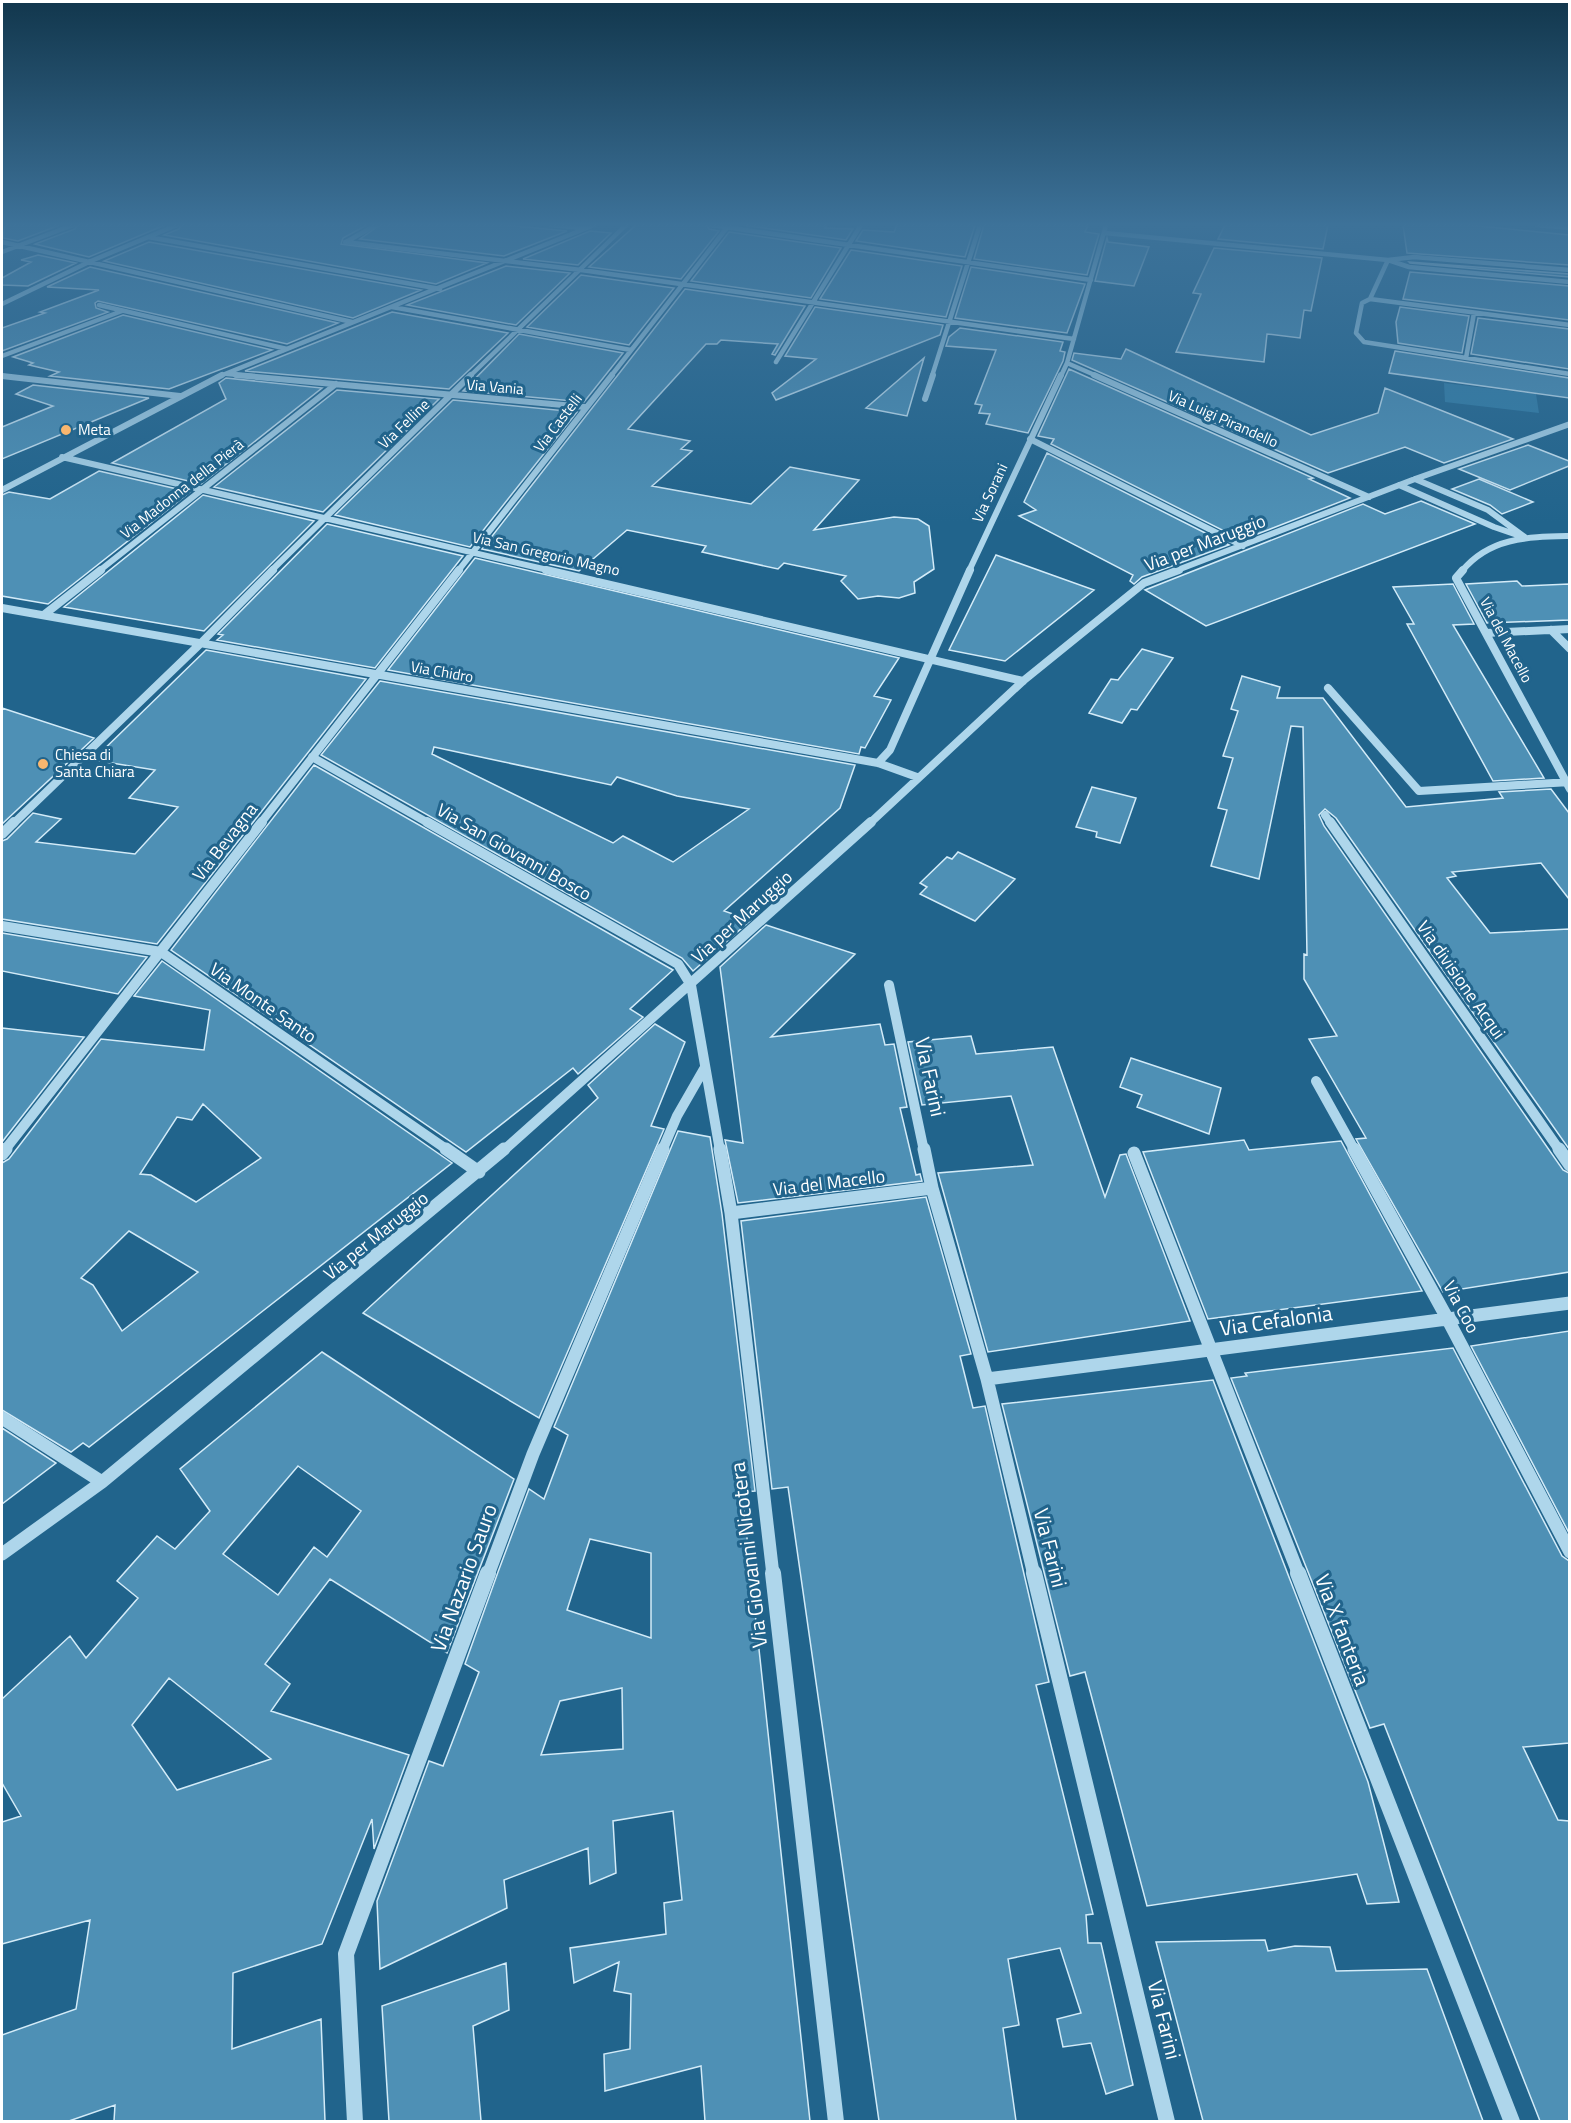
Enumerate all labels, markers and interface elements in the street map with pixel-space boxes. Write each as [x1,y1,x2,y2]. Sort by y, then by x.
street label: Via Vania [465,373,525,401]
street label: Via Luigi Pirandello [1164,384,1282,453]
street label: Via Castelli [528,388,587,457]
street label: Via Felline [373,393,435,454]
place label: Meta [78,418,111,441]
marker: Meta [59,423,73,437]
street label: Via Madonna della Pierà [115,433,249,544]
street label: Via Sorani [966,459,1013,526]
street label: Via per Maruggio [1140,507,1269,578]
street label: Via San Gregorio Magno [470,525,622,582]
street label: Via del Macello [1474,593,1539,687]
street label: Via Chidro [409,655,475,688]
place label: Chiesa di Santa Chiara [55,743,135,783]
marker: Chiesa di Santa Chiara [36,757,50,771]
street label: Via San Giovanni Bosco [432,796,597,907]
street label: Via Bevagna [185,797,264,887]
street label: Via per Maruggio [685,864,798,970]
street label: Via divisione Acqui [1410,915,1512,1045]
street label: Via Monte Santo [204,956,322,1050]
street label: Via Farini [907,1034,955,1120]
street label: Via del Macello [771,1162,887,1203]
street label: Via per Maruggio [317,1185,434,1286]
street label: Via Coo [1436,1276,1487,1338]
street label: Via Cefalonia [1217,1296,1335,1344]
street label: Via Giovanni Nicotera [721,1460,775,1650]
street label: Via Nazario Sauro [421,1499,505,1656]
street label: Via Farini [1026,1505,1076,1591]
street label: Via X fanteria [1307,1569,1379,1691]
street label: Via Farini [1140,1977,1190,2063]

